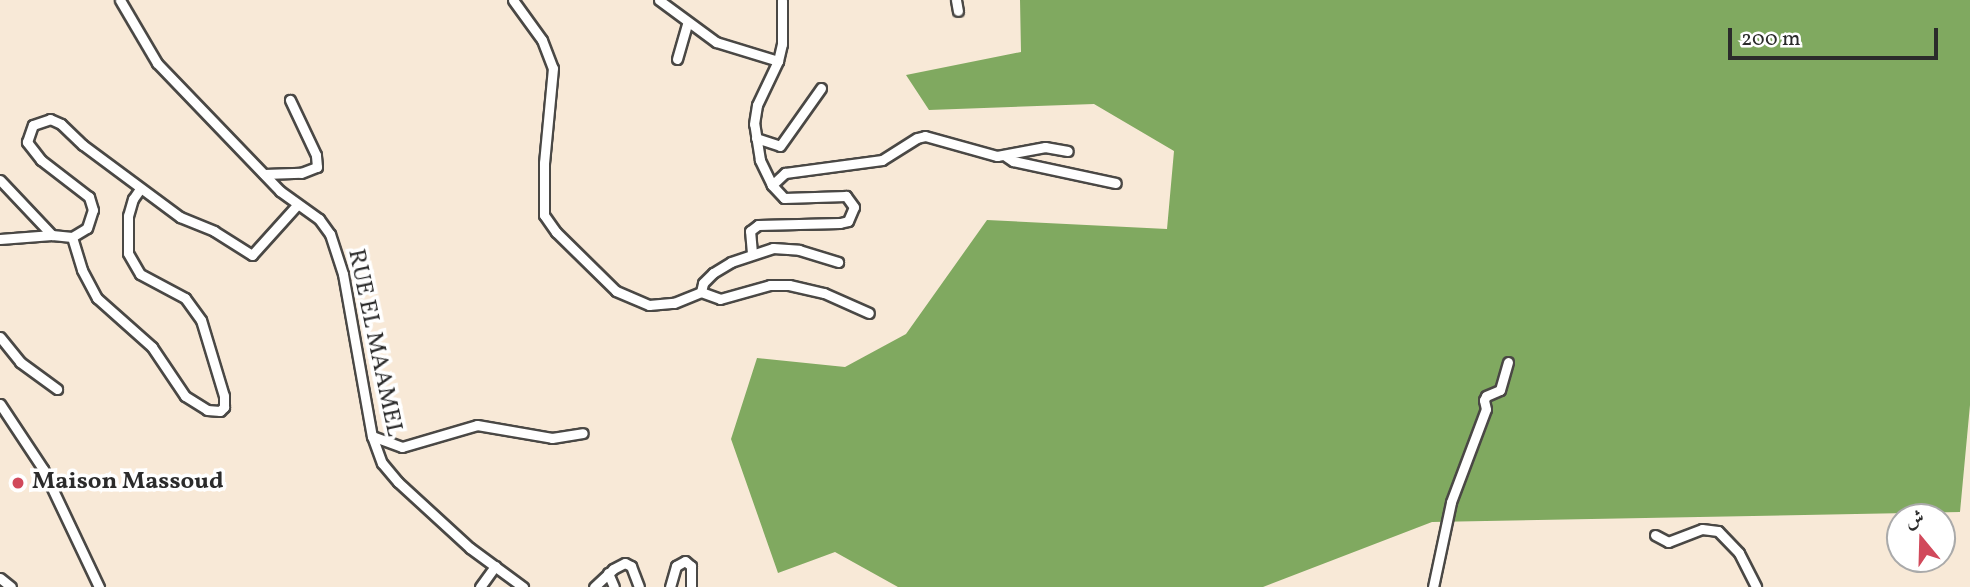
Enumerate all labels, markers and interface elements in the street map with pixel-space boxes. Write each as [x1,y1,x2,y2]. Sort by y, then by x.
scale bar [1732,14,1942,58]
text: 200 m [1741,25,1801,54]
street label: RUE EL MAAMEL [340,247,408,439]
place label: Maison Massoud [32,469,224,497]
marker: Maison Massoud [10,475,26,491]
north arrow [1886,503,1956,573]
text: ش [1902,505,1928,535]

